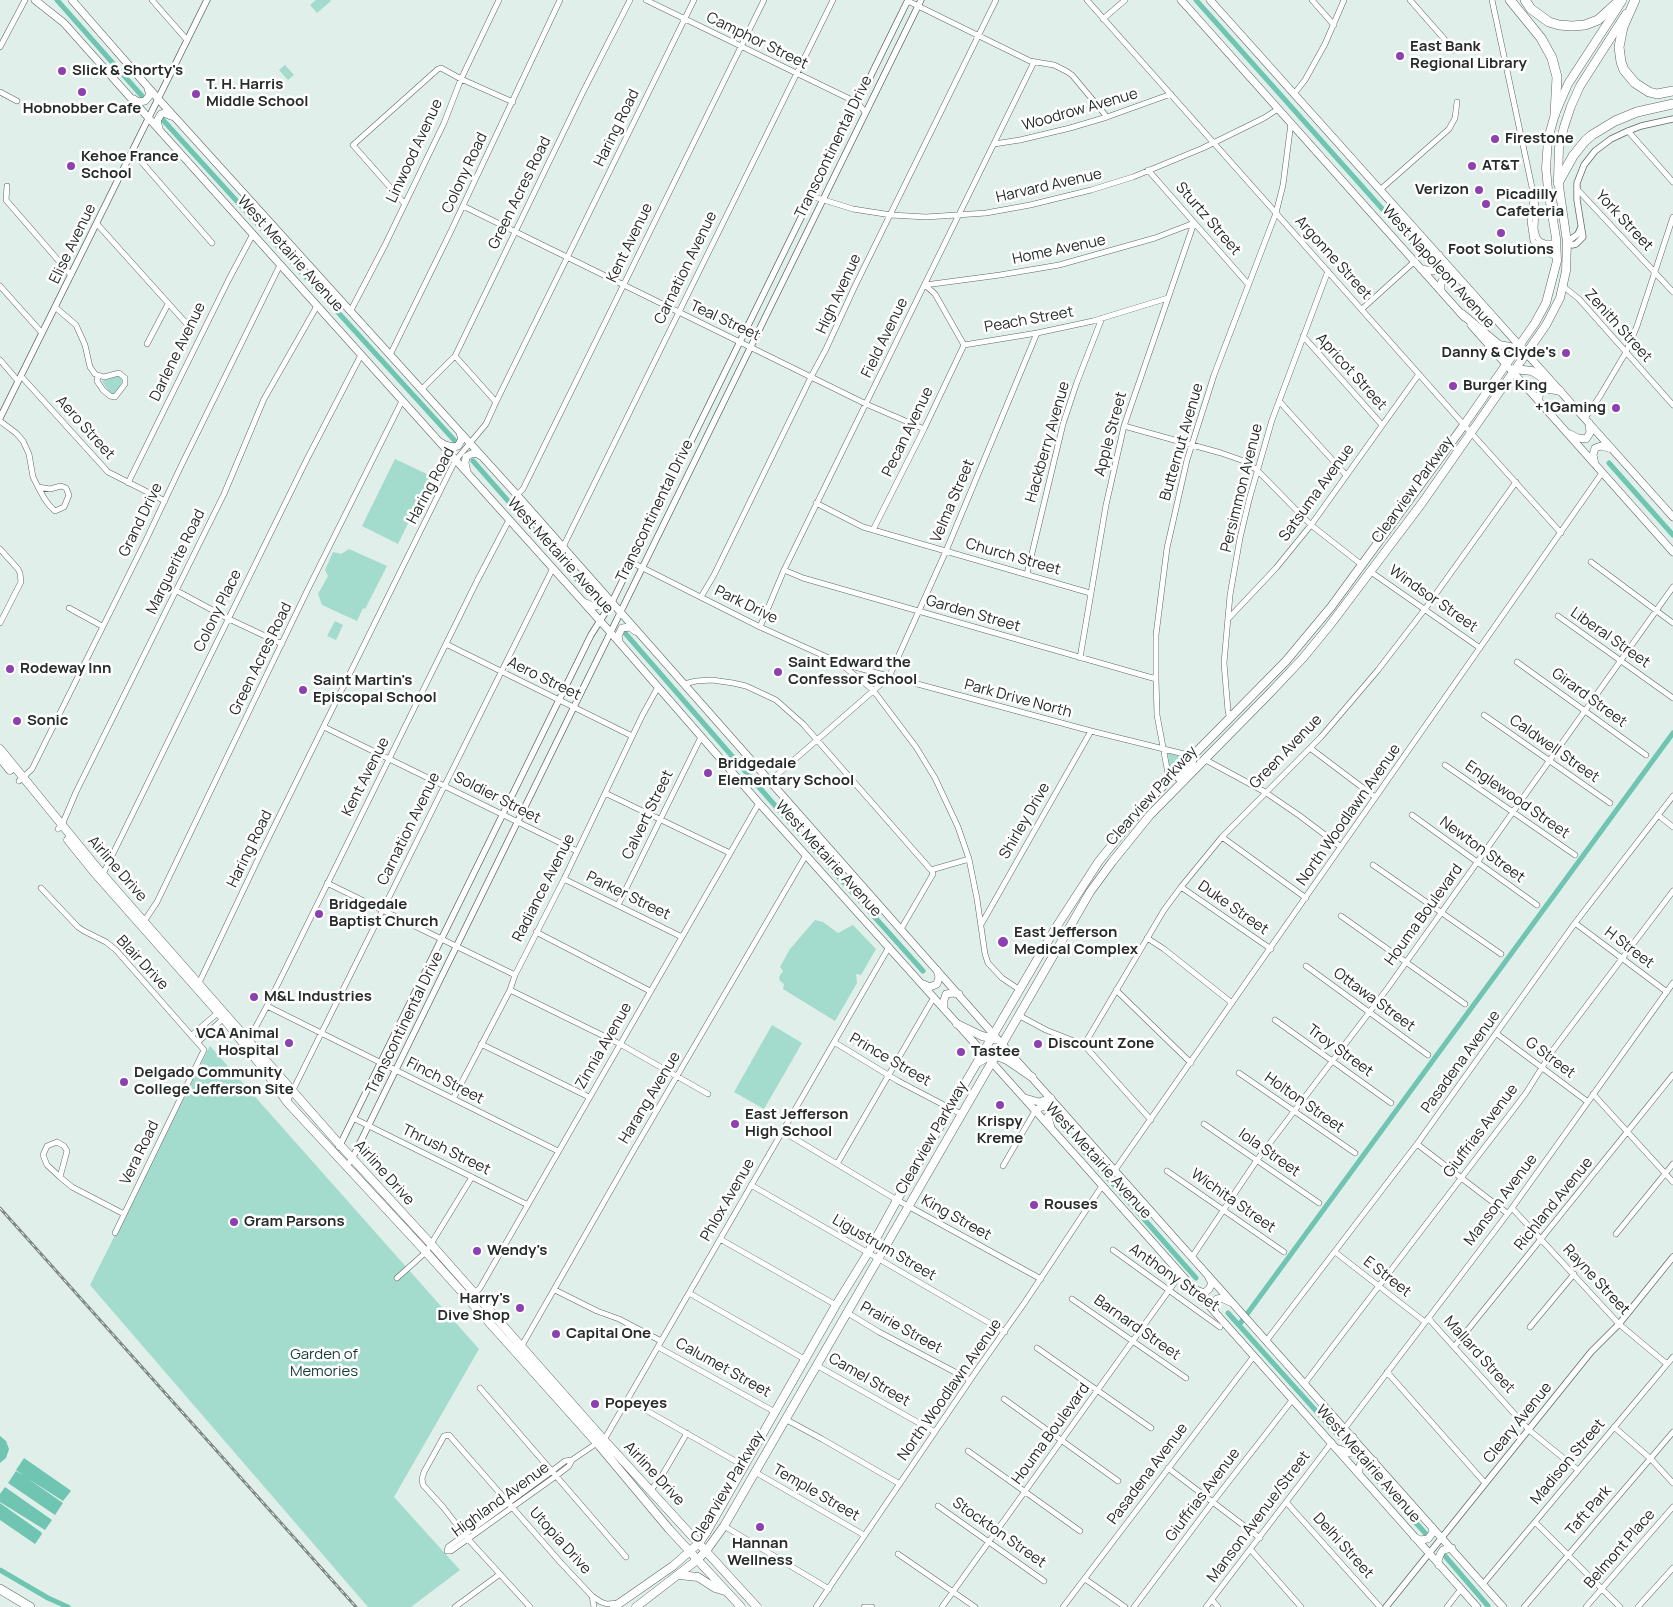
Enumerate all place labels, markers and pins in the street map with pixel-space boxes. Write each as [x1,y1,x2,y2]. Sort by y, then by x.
place label: East Bank Regional Library [1410,38,1527,73]
marker: East Bank Regional Library [1394,50,1406,62]
place label: Slick & Shorty's [72,62,183,80]
marker: Slick & Shorty's [56,65,68,77]
place label: T. H. Harris Middle School [206,76,308,111]
marker: Hobnobber Cafe [76,86,88,98]
marker: T. H. Harris Middle School [190,88,202,100]
place label: Hobnobber Cafe [23,100,141,118]
place label: Firestone [1505,130,1574,148]
marker: Firestone [1489,133,1501,145]
place label: Kehoe France School [81,148,179,183]
place label: AT&T [1482,157,1519,175]
marker: Kehoe France School [65,160,77,172]
marker: AT&T [1466,160,1478,172]
place label: Verizon [1415,181,1469,199]
marker: Verizon [1473,184,1485,196]
place label: Picadilly Cafeteria [1496,186,1564,221]
marker: Picadilly Cafeteria [1480,198,1492,210]
marker: Foot Solutions [1495,227,1507,239]
place label: Foot Solutions [1448,241,1554,259]
place label: Danny & Clyde's [1441,344,1556,362]
marker: Danny & Clyde's [1560,347,1572,359]
place label: Burger King [1463,377,1547,395]
marker: Burger King [1447,380,1459,392]
place label: +1Gaming [1535,399,1606,417]
marker: +1Gaming [1610,402,1622,414]
place label: Saint Edward the Confessor School [788,654,917,689]
place label: Rodeway Inn [20,660,111,678]
marker: Rodeway Inn [4,663,16,675]
marker: Saint Edward the Confessor School [772,666,784,678]
place label: Saint Martin's Episcopal School [313,672,437,707]
marker: Saint Martin's Episcopal School [297,684,309,696]
place label: Sonic [27,712,68,730]
marker: Sonic [11,715,23,727]
place label: Bridgedale Elementary School [718,755,854,790]
marker: Bridgedale Elementary School [702,767,714,779]
place label: Bridgedale Baptist Church [329,896,438,931]
marker: Bridgedale Baptist Church [313,908,325,920]
place label: East Jefferson Medical Complex [1014,924,1138,959]
marker: East Jefferson Medical Complex [996,935,1010,949]
place label: M&L Industries [264,988,372,1006]
marker: M&L Industries [248,991,260,1003]
place label: VCA Animal Hospital [196,1025,279,1060]
place label: Discount Zone [1048,1035,1154,1053]
marker: VCA Animal Hospital [283,1037,295,1049]
marker: Discount Zone [1032,1038,1044,1050]
place label: Tastee [971,1043,1020,1061]
marker: Tastee [955,1046,967,1058]
place label: Delgado Community College Jefferson Site [134,1064,294,1099]
marker: Delgado Community College Jefferson Site [118,1076,130,1088]
marker: Krispy Kreme [994,1099,1006,1111]
place label: East Jefferson High School [745,1106,848,1141]
place label: Krispy Kreme [977,1113,1023,1148]
marker: East Jefferson High School [729,1118,741,1130]
place label: Rouses [1044,1196,1098,1214]
marker: Rouses [1028,1199,1040,1211]
place label: Gram Parsons [244,1213,345,1231]
marker: Gram Parsons [228,1216,240,1228]
place label: Wendy's [487,1242,547,1260]
marker: Wendy's [471,1245,483,1257]
place label: Harry's Dive Shop [438,1290,510,1325]
marker: Harry's Dive Shop [514,1302,526,1314]
place label: Capital One [566,1325,651,1343]
marker: Capital One [550,1328,562,1340]
place label: Popeyes [605,1395,667,1413]
marker: Popeyes [589,1398,601,1410]
marker: Hannan Wellness [754,1521,766,1533]
place label: Hannan Wellness [727,1535,793,1570]

